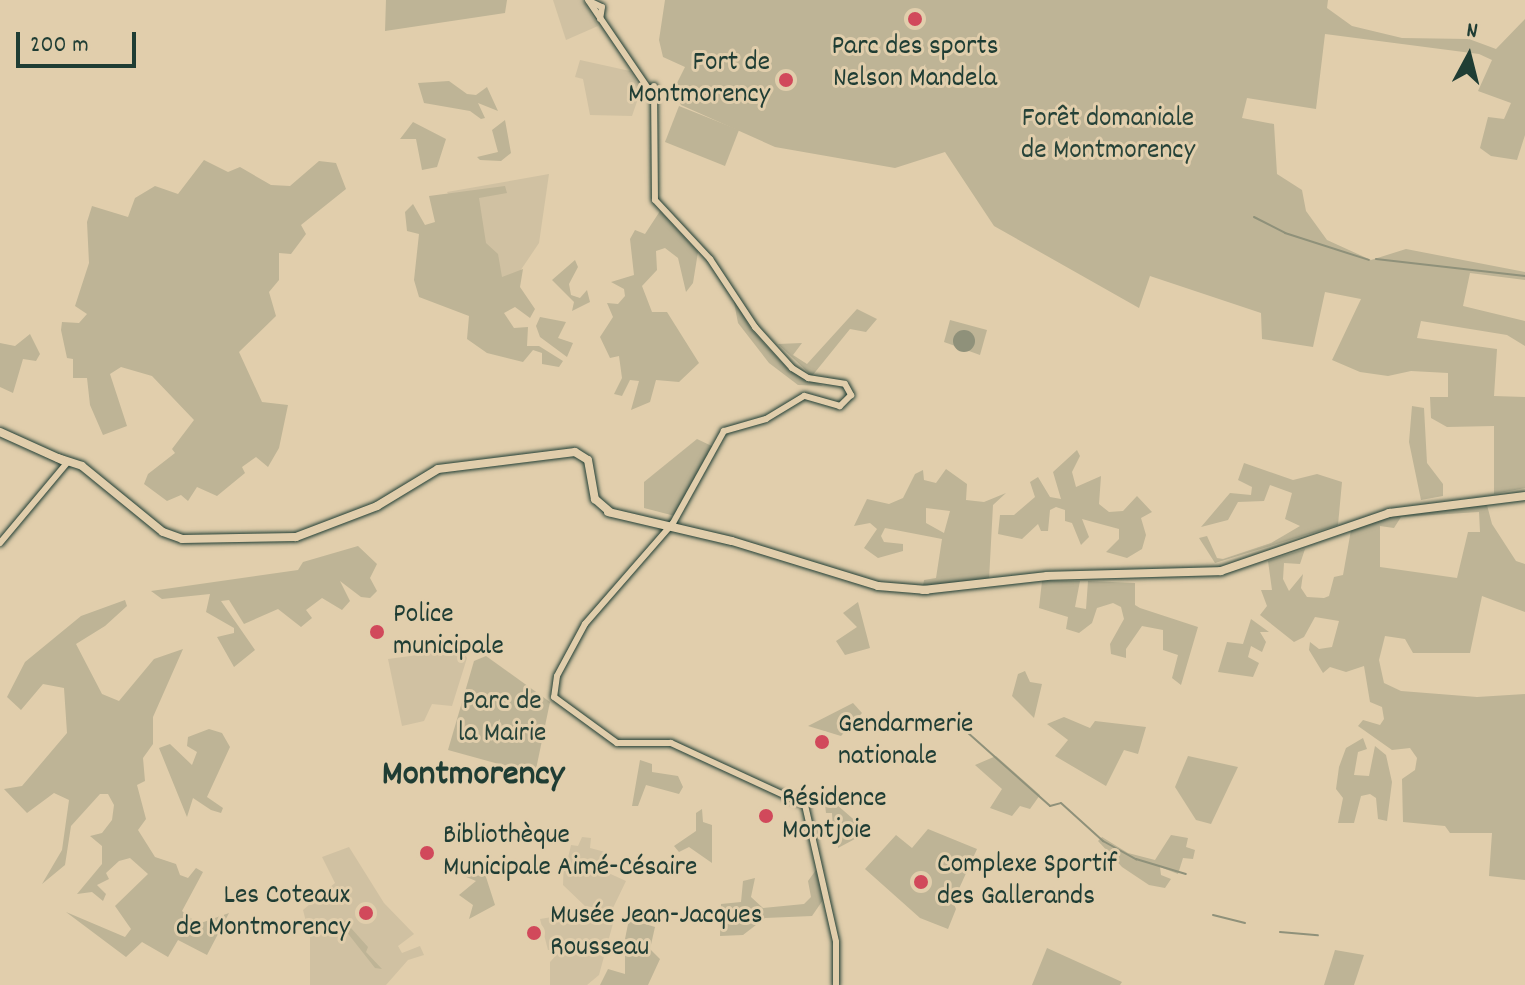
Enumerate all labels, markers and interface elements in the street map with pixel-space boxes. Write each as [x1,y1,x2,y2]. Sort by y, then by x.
marker: Parc des sports Nelson Mandela [906,10,924,28]
scale bar [20,16,140,66]
north arrow [1429,16,1509,96]
text: N [1465,16,1479,48]
text: 200 m [30,29,89,63]
place label: Parc des sports Nelson Mandela [831,31,999,97]
place label: Fort de Montmorency [628,47,770,113]
marker: Fort de Montmorency [777,71,795,89]
park label: Forêt domaniale de Montmorency [1021,103,1195,169]
place label: Police municipale [393,599,504,665]
marker: Police municipale [368,623,386,641]
park label: Parc de la Mairie [458,686,546,752]
place label: Gendarmerie nationale [838,709,973,775]
marker: Gendarmerie nationale [813,733,831,751]
district label: Montmorency [382,755,564,799]
place label: Résidence Montjoie [782,783,887,849]
marker: Résidence Montjoie [757,807,775,825]
place label: Bibliothèque Municipale Aimé-Césaire [443,820,697,886]
marker: Bibliothèque Municipale Aimé-Césaire [418,844,436,862]
place label: Complexe Sportif des Gallerands [937,849,1117,915]
marker: Complexe Sportif des Gallerands [912,873,930,891]
place label: Les Coteaux de Montmorency [176,880,350,946]
place label: Musée Jean-Jacques Rousseau [550,900,762,966]
marker: Les Coteaux de Montmorency [357,904,375,922]
marker: Musée Jean-Jacques Rousseau [525,924,543,942]

